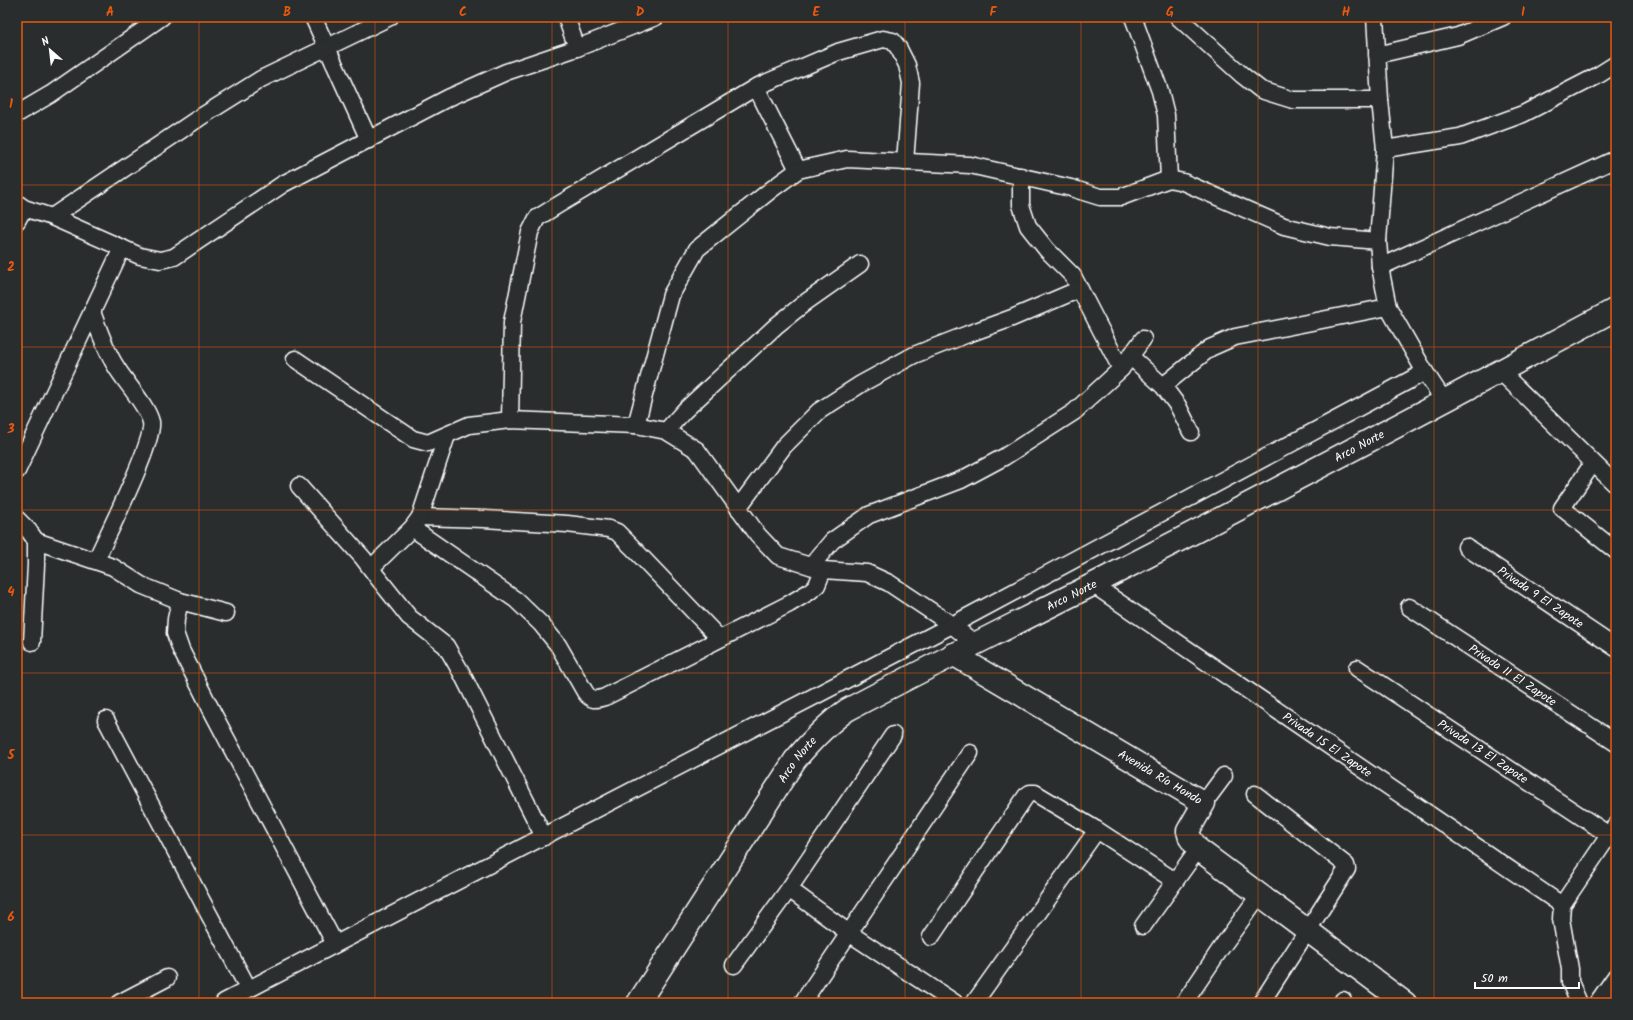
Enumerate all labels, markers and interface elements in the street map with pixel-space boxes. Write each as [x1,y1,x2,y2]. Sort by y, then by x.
text: A [106,2,114,23]
text: B [283,2,291,23]
text: C [459,2,467,23]
text: D [636,2,645,23]
text: E [812,2,820,23]
text: F [989,2,997,23]
text: G [1166,2,1174,23]
text: H [1342,2,1351,23]
text: I [1521,2,1525,23]
north arrow [30,30,70,70]
text: N [38,32,53,52]
text: 1 [9,94,13,115]
text: 2 [7,257,15,278]
text: 3 [6,419,15,440]
street label: Arco Norte [1331,425,1388,467]
street label: Privada 9 El Zapote [1494,561,1588,634]
street label: Arco Norte [1043,574,1101,616]
text: 4 [7,582,15,603]
street label: Privada 11 El Zapote [1465,639,1561,711]
street label: Privada 15 El Zapote [1279,707,1376,782]
street label: Privada 13 El Zapote [1434,714,1532,789]
street label: Arco Norte [773,731,822,787]
text: 5 [7,745,16,766]
street label: Avenida Río Hondo [1115,745,1206,809]
text: 6 [7,907,15,928]
scale bar [1475,964,1579,990]
text: 50 m [1481,969,1508,988]

